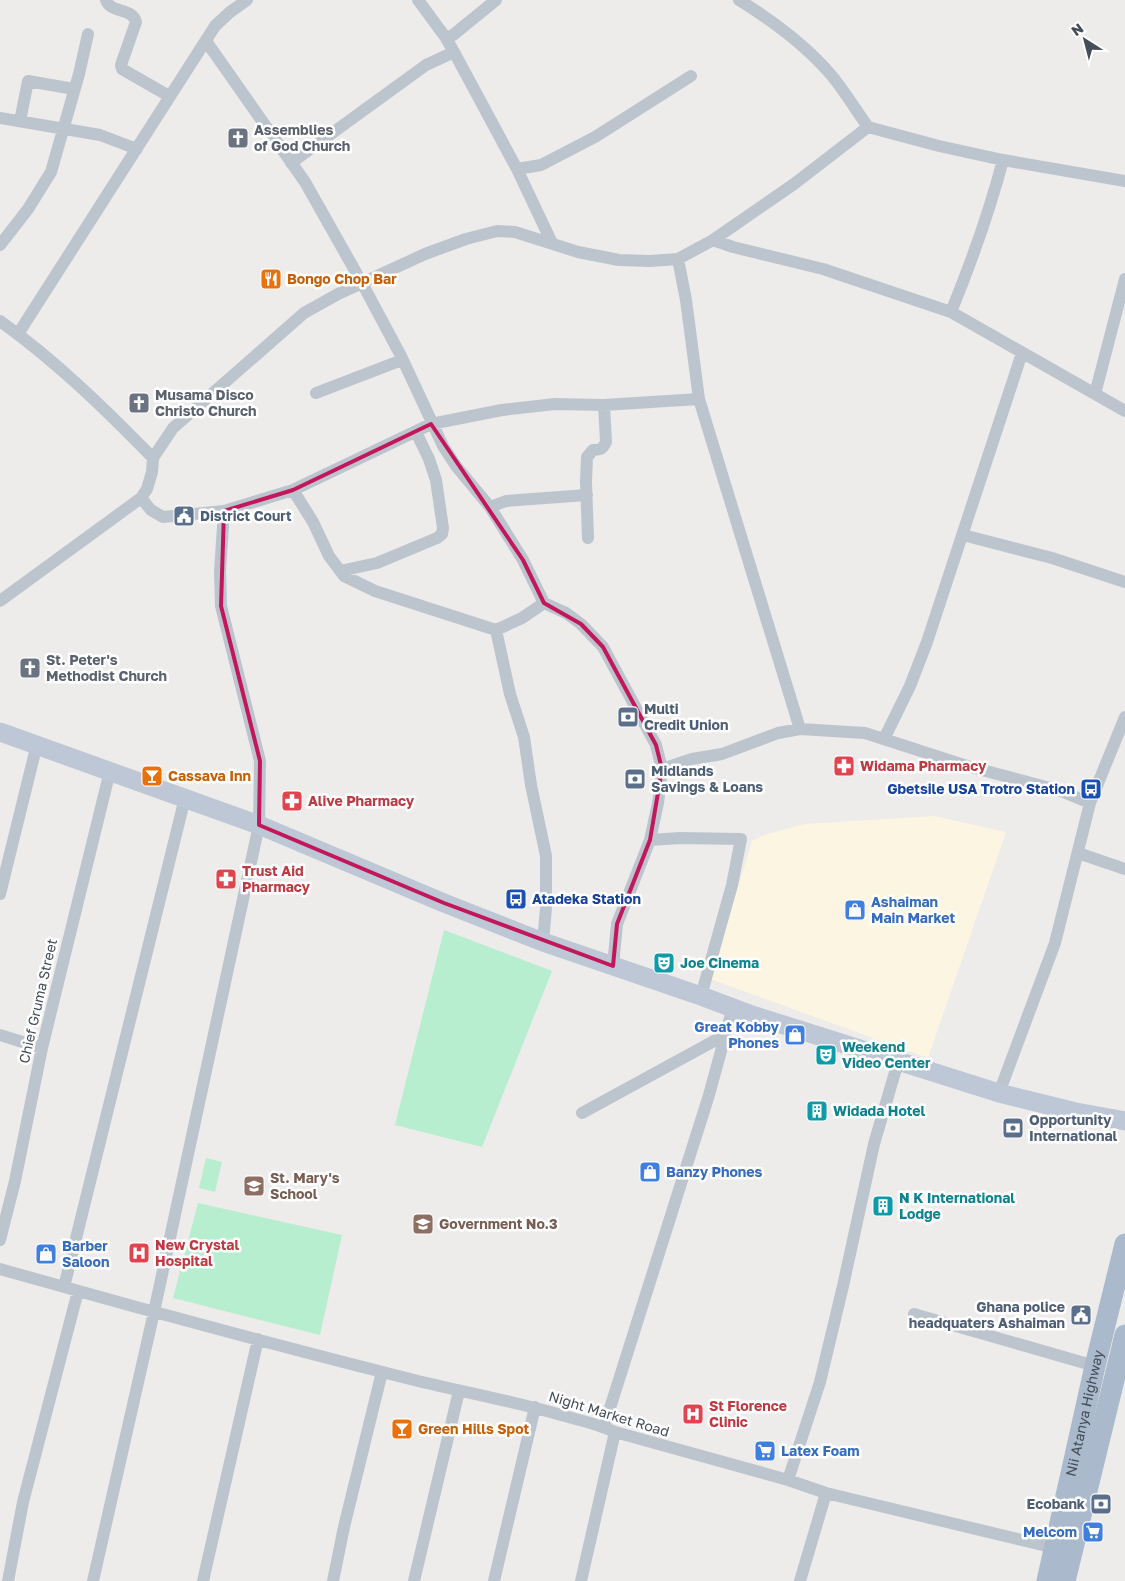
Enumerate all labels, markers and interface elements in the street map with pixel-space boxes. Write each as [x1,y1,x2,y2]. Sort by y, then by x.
north arrow [1060,15,1110,65]
text: N [1068,19,1086,39]
place label: Assemblies of God Church [254,121,350,154]
church icon: Assemblies of God Church [226,126,250,150]
restaurant icon: Bongo Chop Bar [259,267,283,291]
place label: Bongo Chop Bar [287,270,397,287]
place label: Musama Disco Christo Church [155,386,256,419]
church icon: Musama Disco Christo Church [127,391,151,415]
public building icon: District Court [172,504,196,528]
place label: District Court [200,507,292,524]
place label: St. Peter's Methodist Church [46,651,167,684]
church icon: St. Peter's Methodist Church [18,656,42,680]
place label: Multi Credit Union [644,700,728,733]
bank icon: Multi Credit Union [616,705,640,729]
pharmacy icon: Widama Pharmacy [832,754,856,778]
place label: Widama Pharmacy [860,757,987,774]
place label: Midlands Savings & Loans [651,762,763,795]
bar icon: Cassava Inn [140,764,164,788]
place label: Cassava Inn [168,767,251,784]
bank icon: Midlands Savings & Loans [623,767,647,791]
bus stop icon: Gbetsile USA Trotro Station [1079,777,1103,801]
place label: Gbetsile USA Trotro Station [887,780,1075,797]
pharmacy icon: Alive Pharmacy [280,789,304,813]
place label: Alive Pharmacy [308,792,415,809]
place label: Trust Aid Pharmacy [242,862,311,895]
pharmacy icon: Trust Aid Pharmacy [214,867,238,891]
bus stop icon: Atadeka Station [504,887,528,911]
place label: Atadeka Station [532,890,641,907]
place label: Ashaiman Main Market [871,893,955,926]
shop icon: Ashaiman Main Market [843,898,867,922]
street label: Chief Gruma Street [15,937,60,1065]
theatre icon: Joe Cinema [652,951,676,975]
place label: Joe Cinema [680,954,759,971]
place label: Great Kobby Phones [694,1018,780,1051]
shop icon: Great Kobby Phones [783,1023,807,1047]
place label: Weekend Video Center [842,1038,931,1071]
theatre icon: Weekend Video Center [814,1043,838,1067]
building icon: Widada Hotel [805,1099,829,1123]
place label: Widada Hotel [833,1102,926,1119]
place label: Opportunity International [1029,1111,1118,1144]
bank icon: Opportunity International [1001,1116,1025,1140]
shop icon: Banzy Phones [638,1160,662,1184]
place label: Banzy Phones [666,1163,763,1180]
place label: St. Mary's School [270,1169,340,1202]
school or university icon: St. Mary's School [242,1174,266,1198]
place label: N K International Lodge [899,1189,1015,1222]
building icon: N K International Lodge [871,1194,895,1218]
school or university icon: Government No.3 [411,1212,435,1236]
place label: Government No.3 [439,1215,558,1232]
place label: New Crystal Hospital [155,1236,239,1269]
place label: Barber Saloon [62,1237,109,1270]
hospital icon: New Crystal Hospital [127,1241,151,1265]
shop icon: Barber Saloon [34,1242,58,1266]
place label: Ghana police headquaters Ashaiman [909,1298,1065,1331]
public building icon: Ghana police headquaters Ashaiman [1069,1303,1093,1327]
street label: Nii Atanya Highway [1062,1348,1107,1478]
street label: Night Market Road [547,1387,671,1440]
place label: St Florence Clinic [709,1397,787,1430]
hospital icon: St Florence Clinic [681,1402,705,1426]
bar icon: Green Hills Spot [390,1417,414,1441]
place label: Green Hills Spot [418,1420,530,1437]
supermarket icon: Latex Foam [753,1439,777,1463]
place label: Latex Foam [781,1442,859,1459]
bank icon: Ecobank [1089,1492,1113,1516]
place label: Ecobank [1027,1495,1085,1512]
supermarket icon: Melcom [1081,1520,1105,1544]
place label: Melcom [1023,1523,1077,1540]

